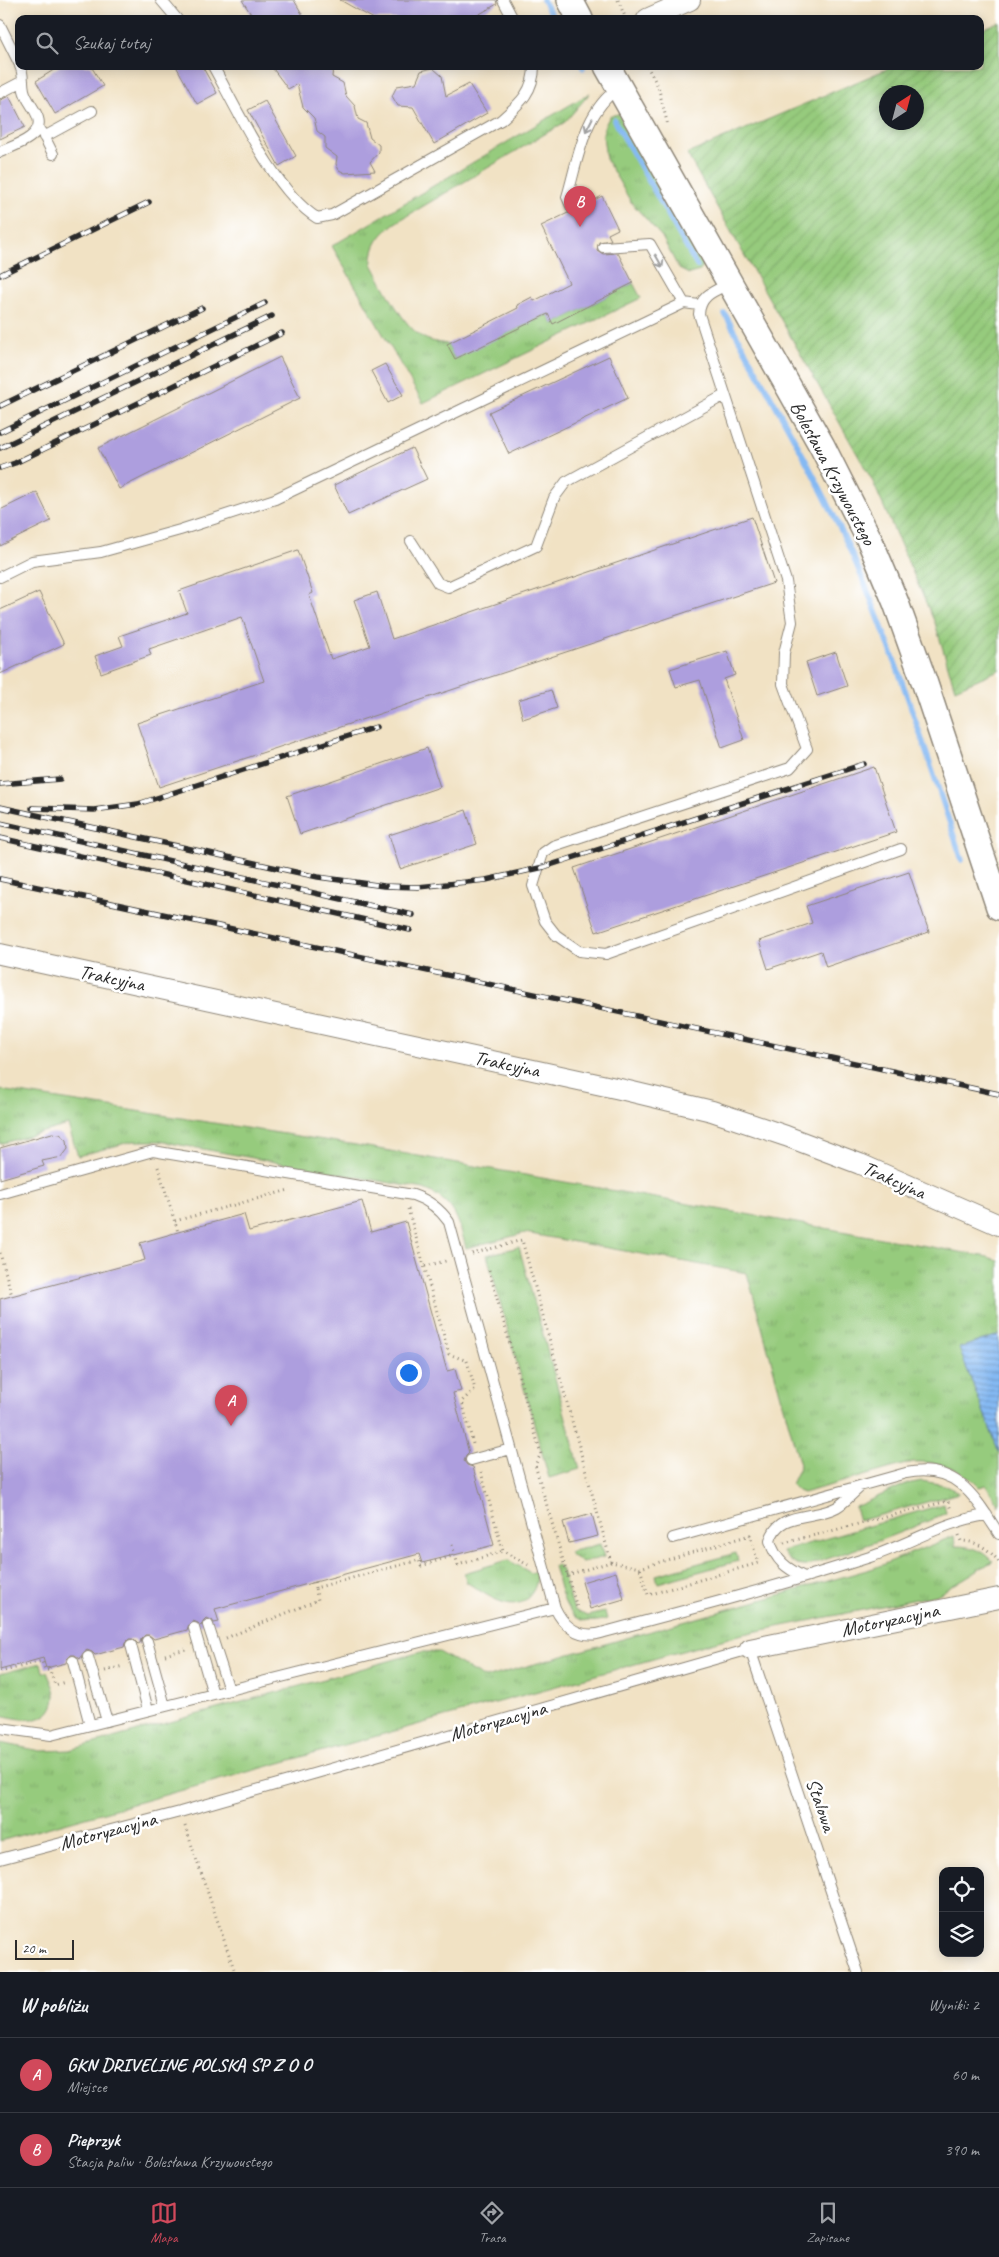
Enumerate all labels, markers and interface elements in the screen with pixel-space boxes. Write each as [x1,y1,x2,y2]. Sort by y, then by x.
search box [15,15,984,70]
icon: search [33,29,61,57]
text: Szukaj tutaj [73,31,150,55]
north arrow [879,85,924,130]
one-way arrow [584,117,593,132]
pin: B [564,186,596,227]
one-way arrow [655,254,665,268]
street label: Bolesława Krzywoustego [785,397,882,550]
street label: Trakcyjna [77,959,149,998]
street label: Trakcyjna [472,1045,544,1084]
street label: Trakcyjna [859,1155,931,1206]
your location [396,1360,422,1386]
pin: A [215,1385,247,1426]
street label: Motoryzacyjna [839,1597,942,1643]
street label: Motoryzacyjna [447,1695,550,1747]
street label: Stalowa [800,1775,842,1837]
street label: Motoryzacyjna [57,1806,160,1856]
map controls [939,1867,984,1957]
button: locate [939,1867,984,1912]
button: layers [939,1912,984,1957]
scale bar [15,1937,74,1960]
text: 20 m [22,1940,46,1957]
text: W pobliżu [20,1992,87,2018]
text: Wyniki: 2 [928,1995,979,2015]
text: GKN DRIVELINE POLSKA SP Z O O [67,2053,311,2077]
text: A [32,2065,40,2085]
text: 60 m [952,2065,979,2085]
text: Miejsce [67,2077,107,2097]
text: Pieprzyk [67,2128,120,2152]
text: B [32,2140,40,2160]
text: 390 m [945,2140,979,2160]
text: Stacja paliw · Bolesława Krzywoustego [67,2152,272,2172]
tab: Mapa [150,2199,178,2246]
tab: Trasa [478,2199,506,2246]
tab: Zapisane [806,2199,849,2246]

